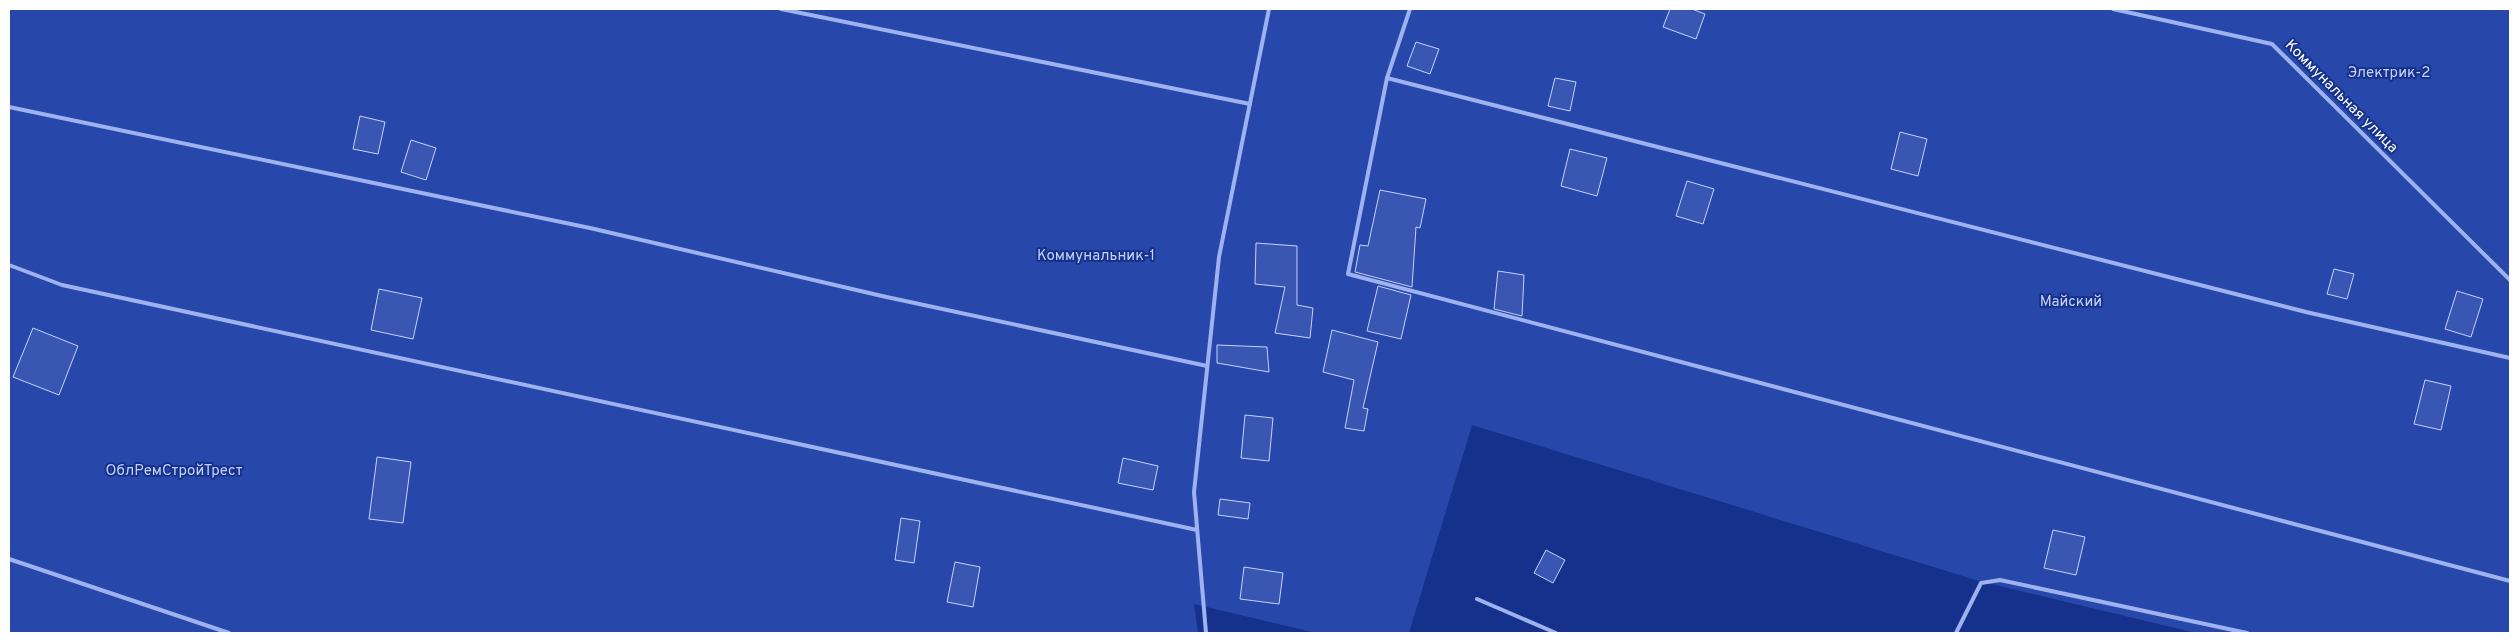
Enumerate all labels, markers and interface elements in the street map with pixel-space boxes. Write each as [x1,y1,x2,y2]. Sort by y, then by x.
street label: Коммунальная улица [2280,36,2402,158]
park label: Электрик-2 [2348,64,2430,83]
park label: Коммунальник-1 [1037,247,1155,266]
park label: Майский [2040,293,2102,312]
park label: ОблРемСтройТрест [106,462,243,481]

